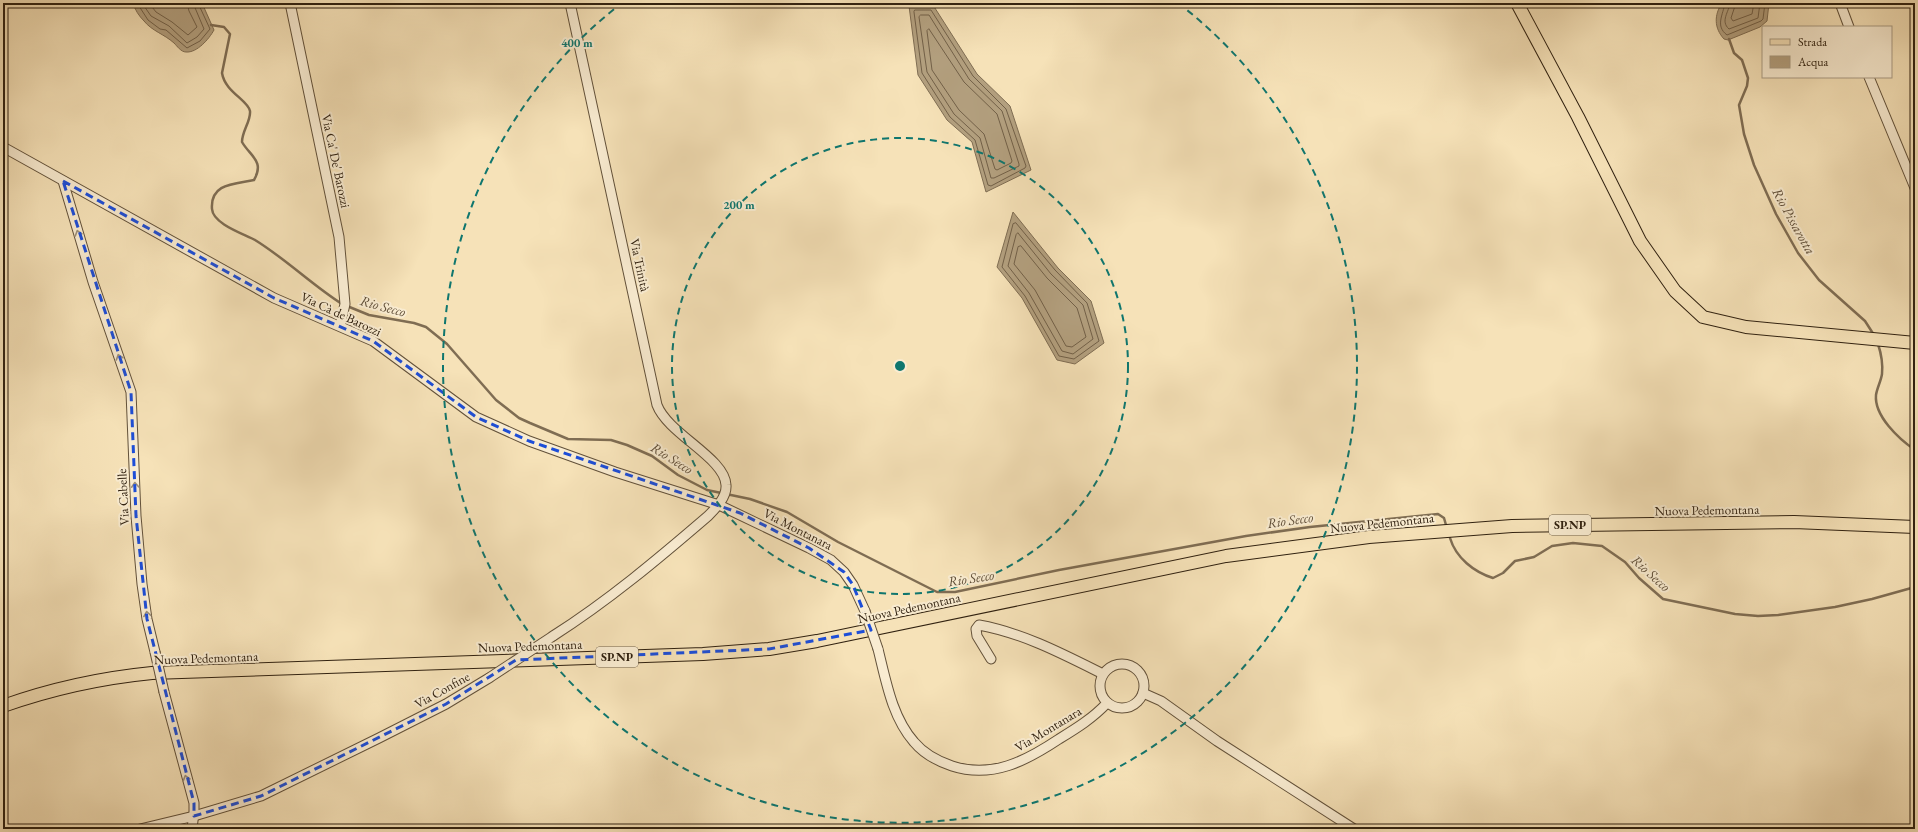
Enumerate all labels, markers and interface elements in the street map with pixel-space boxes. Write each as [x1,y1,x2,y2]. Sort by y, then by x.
legend [1762,26,1892,78]
text: Strada [1798,34,1827,50]
text: 400 m [561,35,593,51]
text: Acqua [1797,54,1829,70]
street label: Via Ca' De' Barozzi [318,113,354,209]
water label: Rio Pissarotta [1768,184,1820,258]
text: 200 m [723,197,755,213]
one-way arrow [75,230,83,237]
street label: Via Trinità [626,237,654,294]
street label: Via Cà de Barozzi [298,288,384,340]
water label: Rio Secco [358,291,408,321]
one-way arrow [115,354,123,361]
centre of rings [893,359,907,373]
water label: Rio Secco [647,438,697,478]
street label: Via Cabelle [113,468,133,526]
one-way arrow [130,482,139,488]
street label: Nuova Pedemontana [1655,501,1760,519]
street label: Via Montanara [761,504,836,554]
water label: Rio Secco [1266,508,1315,532]
street label: Nuova Pedemontana [1329,509,1436,537]
road number: SP.NP [1549,515,1591,535]
water label: Rio Secco [1628,551,1675,596]
water label: Rio Secco [947,565,996,591]
street label: Nuova Pedemontana [856,589,963,627]
one-way arrow [143,611,151,617]
street label: Nuova Pedemontana [477,636,583,656]
road number: SP.NP [596,647,638,667]
street label: Nuova Pedemontana [153,648,259,668]
street label: Via Confine [411,668,473,712]
street label: Via Montanara [1011,702,1085,756]
one-way arrow [182,775,191,782]

